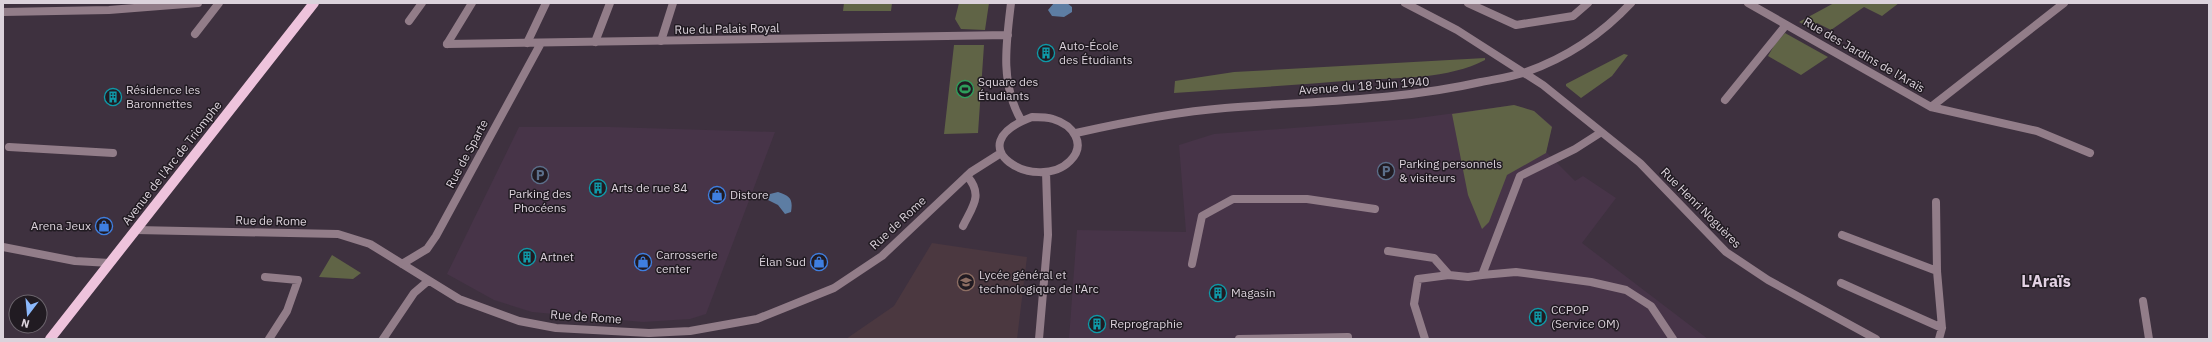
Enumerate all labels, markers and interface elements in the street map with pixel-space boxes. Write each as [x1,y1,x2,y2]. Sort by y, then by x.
street label: Rue des Jardins de l'Araïs [1801,14,1928,96]
street label: Rue du Palais Royal [674,20,780,37]
place label: Auto-École des Étudiants [1059,38,1133,67]
building icon: Auto-École des Étudiants [1036,43,1056,63]
street label: Avenue du 18 Juin 1940 [1298,73,1430,98]
place label: Square des Étudiants [978,74,1038,103]
sports icon: Square des Étudiants [955,79,975,99]
place label: Résidence les Baronnettes [126,82,201,111]
building icon: Résidence les Baronnettes [103,87,123,107]
street label: Avenue de l'Arc de Triomphe [118,97,225,228]
street label: Rue de Sparte [442,116,491,191]
place label: Parking personnels & visiteurs [1399,156,1502,185]
parking icon: Parking personnels & visiteurs [1376,161,1396,181]
street label: Rue Henri Noguères [1658,164,1745,251]
parking icon: Parking des Phocéens [530,165,550,185]
building icon: Arts de rue 84 [588,178,608,198]
place label: Arts de rue 84 [611,180,687,195]
shop icon: Distore [707,185,727,205]
place label: Parking des Phocéens [509,186,571,215]
place label: Distore [730,187,769,202]
street label: Rue de Rome [866,192,929,253]
street label: Rue de Rome [235,212,307,229]
shop icon: Arena Jeux [94,216,114,236]
place label: Arena Jeux [31,218,91,233]
building icon: Artnet [517,247,537,267]
place label: Carrosserie center [656,247,718,276]
place label: Artnet [540,249,574,264]
shop icon: Carrosserie center [633,252,653,272]
shop icon: Élan Sud [809,252,829,272]
place label: Élan Sud [759,254,806,269]
place label: Lycée général et technologique de l'Arc [979,267,1099,296]
district label: L'Araïs [2021,271,2071,291]
school or university icon: Lycée général et technologique de l'Arc [956,272,976,292]
building icon: Magasin [1208,283,1228,303]
place label: Magasin [1231,285,1276,300]
north arrow [8,294,48,334]
place label: CCPOP (Service OM) [1551,302,1620,331]
street label: Rue de Rome [550,307,623,327]
building icon: CCPOP (Service OM) [1528,307,1548,327]
building icon: Reprographie [1087,314,1107,334]
text: N [19,316,31,331]
place label: Reprographie [1110,316,1183,331]

